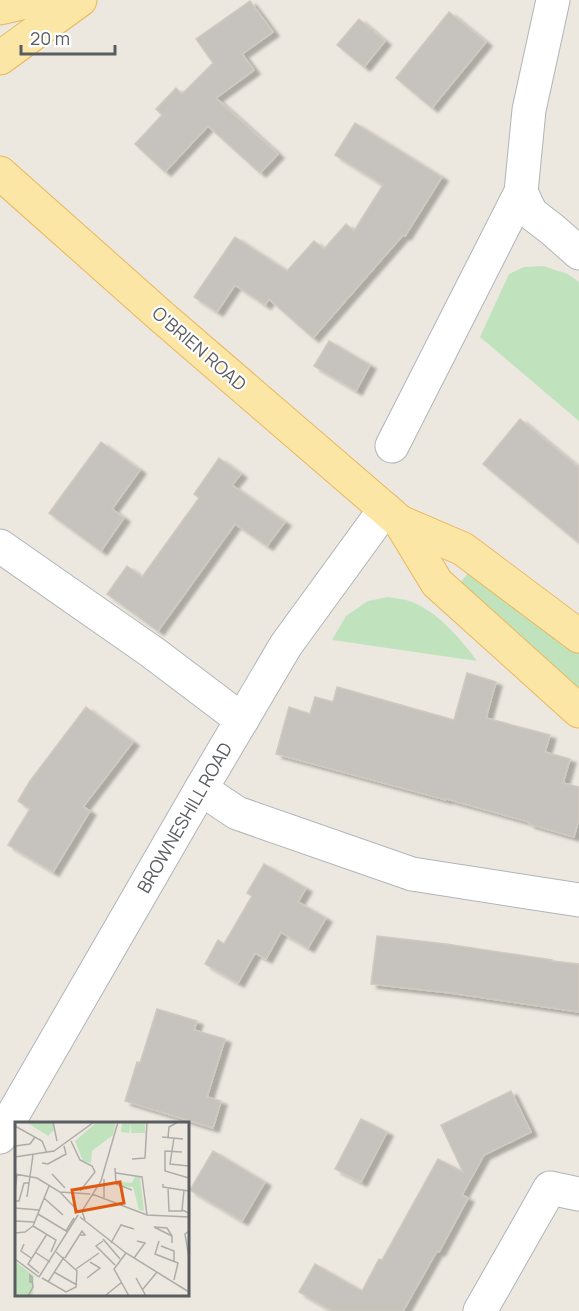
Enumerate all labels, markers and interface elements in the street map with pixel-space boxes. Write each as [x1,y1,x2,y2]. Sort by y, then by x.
scale bar [21,18,116,56]
text: 20 m [30,26,70,50]
street label: O'BRIEN ROAD [148,301,252,396]
street label: BROWNESHILL ROAD [131,738,237,897]
inset map [15,1122,189,1296]

